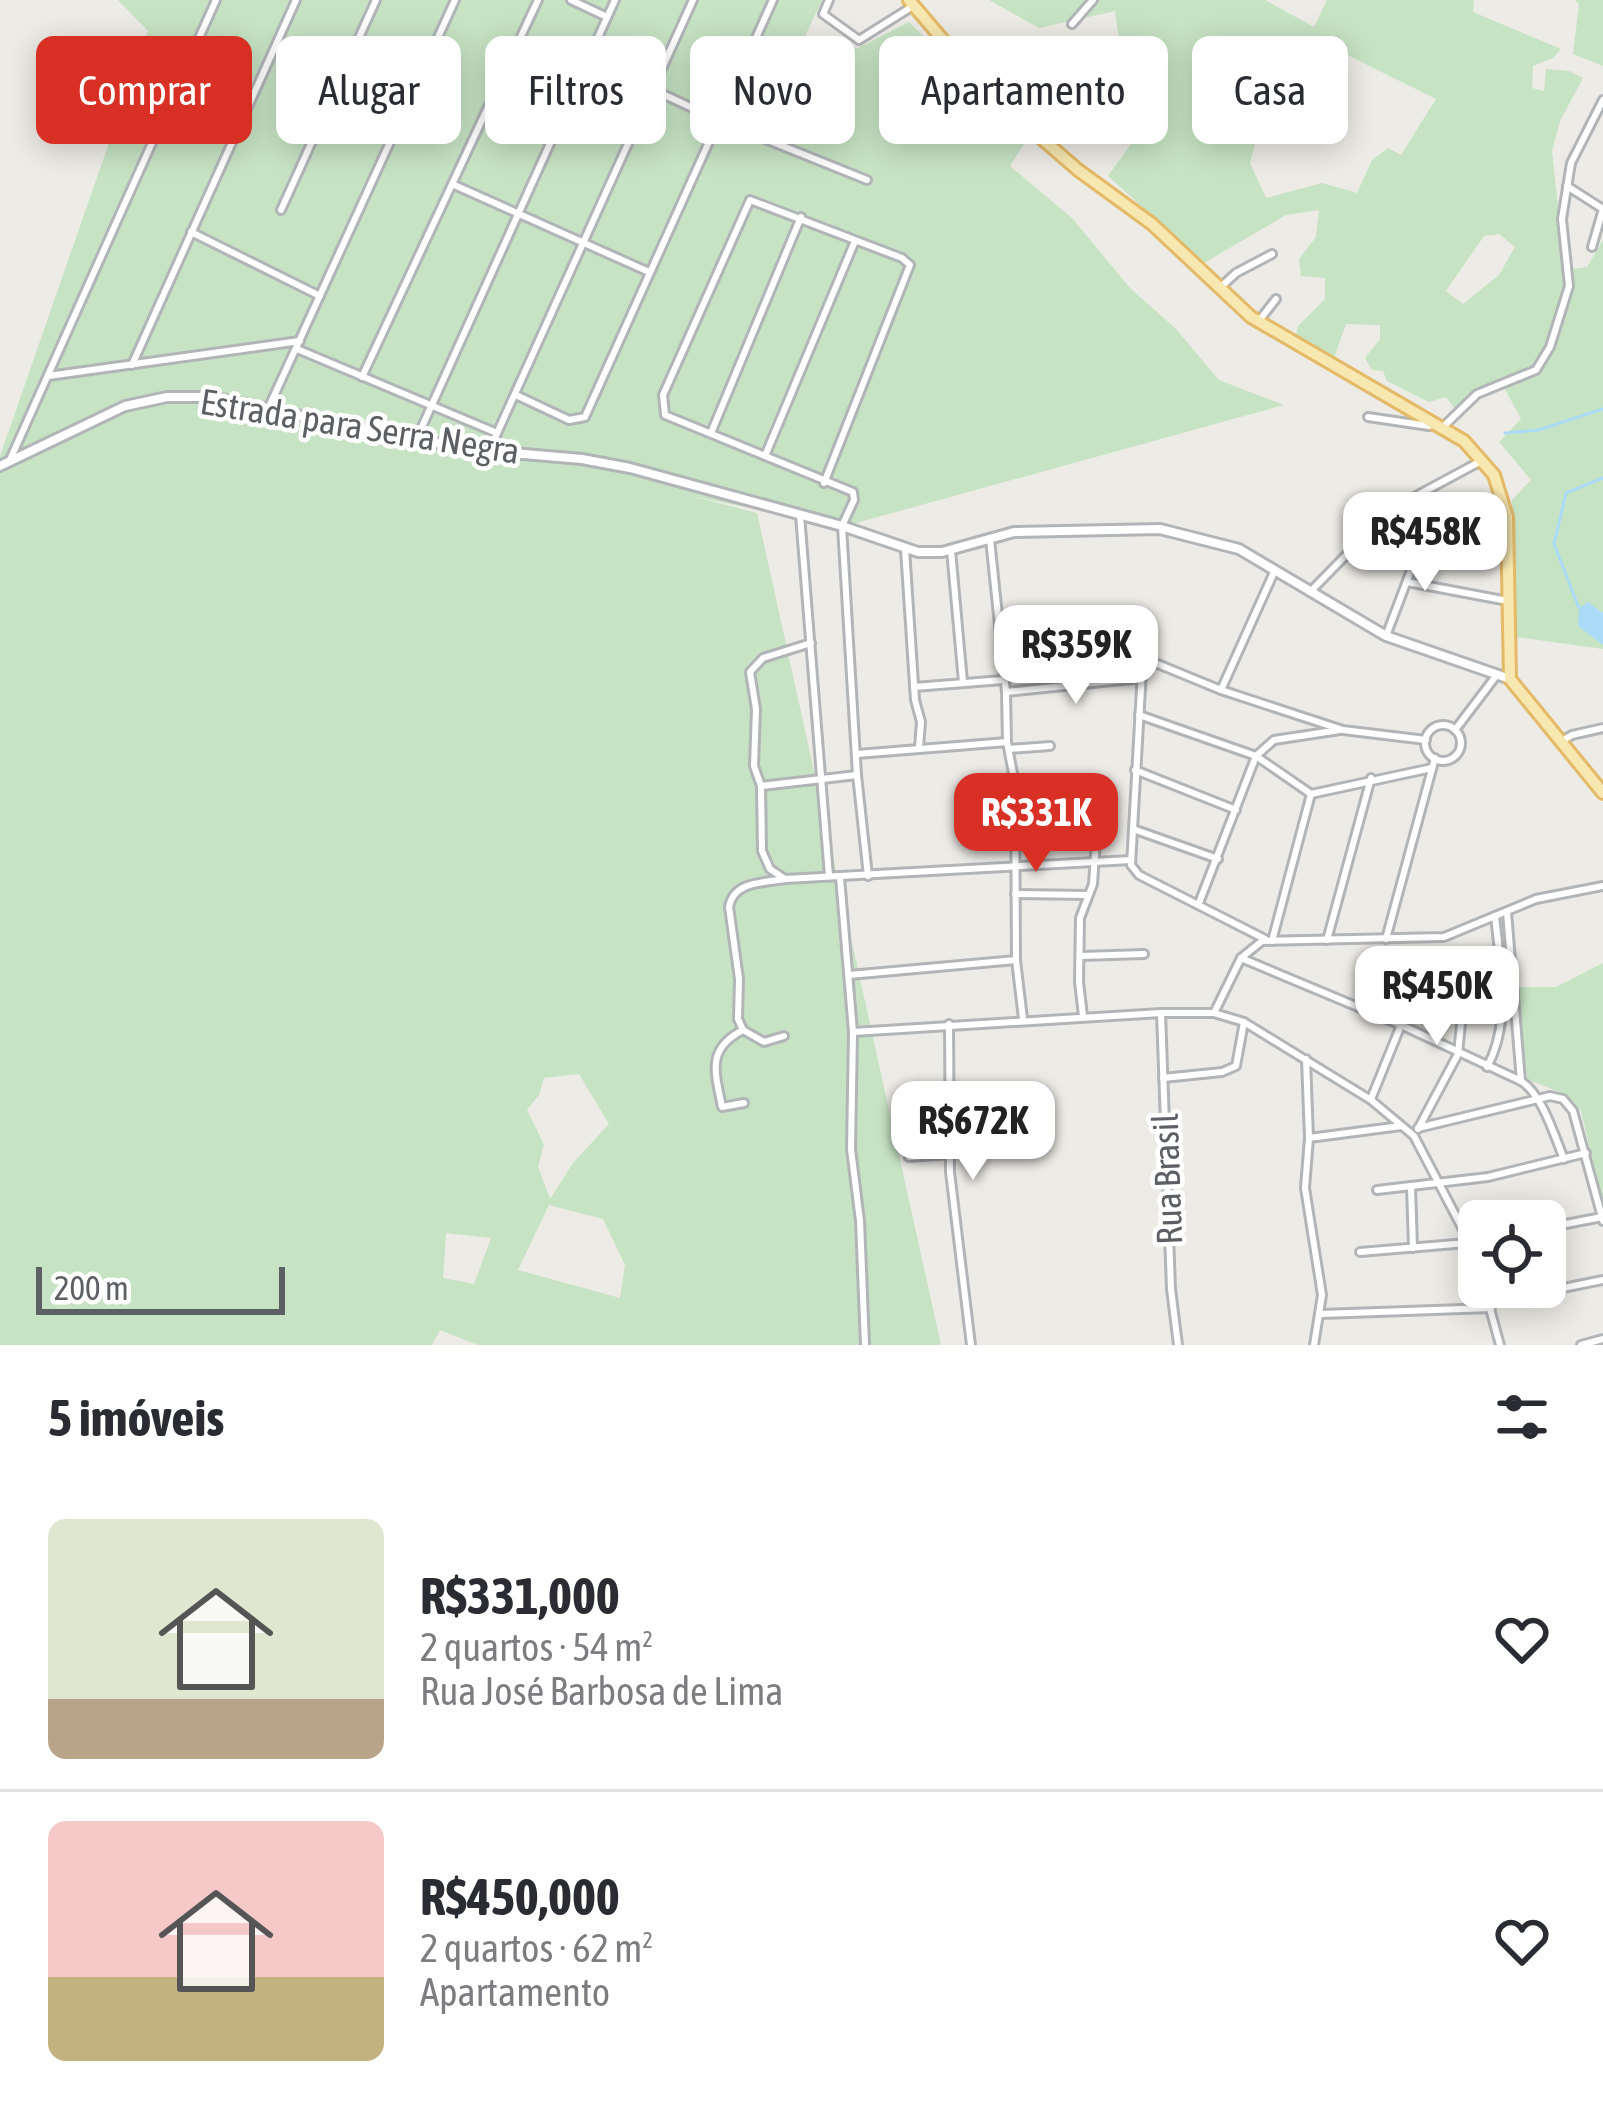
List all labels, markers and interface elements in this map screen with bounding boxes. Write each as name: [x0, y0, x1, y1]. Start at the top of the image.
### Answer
chip: Comprar: [36, 36, 252, 144]
chip: Alugar: [276, 36, 461, 144]
chip: Filtros: [485, 36, 666, 144]
chip: Novo: [690, 36, 855, 144]
chip: Apartamento: [879, 36, 1168, 144]
chip: Casa: [1192, 36, 1348, 144]
street label: Estrada para Serra Negra: [197, 380, 523, 472]
pin: R$458K: [1327, 492, 1523, 594]
text: R$458K: [1370, 509, 1480, 553]
pin: R$359K: [978, 605, 1174, 707]
text: R$359K: [1021, 622, 1131, 666]
pin: R$331K: [938, 773, 1134, 875]
text: R$331K: [981, 790, 1091, 834]
pin: R$450K: [1339, 946, 1535, 1048]
text: R$450K: [1382, 963, 1492, 1007]
pin: R$672K: [875, 1081, 1071, 1183]
text: R$672K: [918, 1098, 1028, 1142]
street label: Rua Brasil: [1144, 1112, 1190, 1245]
map controls: [1458, 1200, 1566, 1308]
button: locate: [1458, 1200, 1566, 1308]
scale bar: [36, 1261, 285, 1314]
text: 200 m: [54, 1269, 129, 1307]
icon: filters: [1489, 1384, 1555, 1450]
text: 5 imóveis: [48, 1388, 224, 1447]
text: R$331,000: [420, 1566, 620, 1625]
icon: home: [144, 1567, 288, 1711]
icon: heart: [1489, 1606, 1555, 1672]
text: 2 quartos · 54 m²: [420, 1625, 653, 1669]
text: Rua José Barbosa de Lima: [420, 1669, 783, 1713]
text: R$450,000: [420, 1867, 620, 1926]
icon: home: [144, 1869, 288, 2013]
icon: heart: [1489, 1908, 1555, 1974]
text: 2 quartos · 62 m²: [420, 1926, 653, 1970]
text: Apartamento: [420, 1970, 610, 2014]

